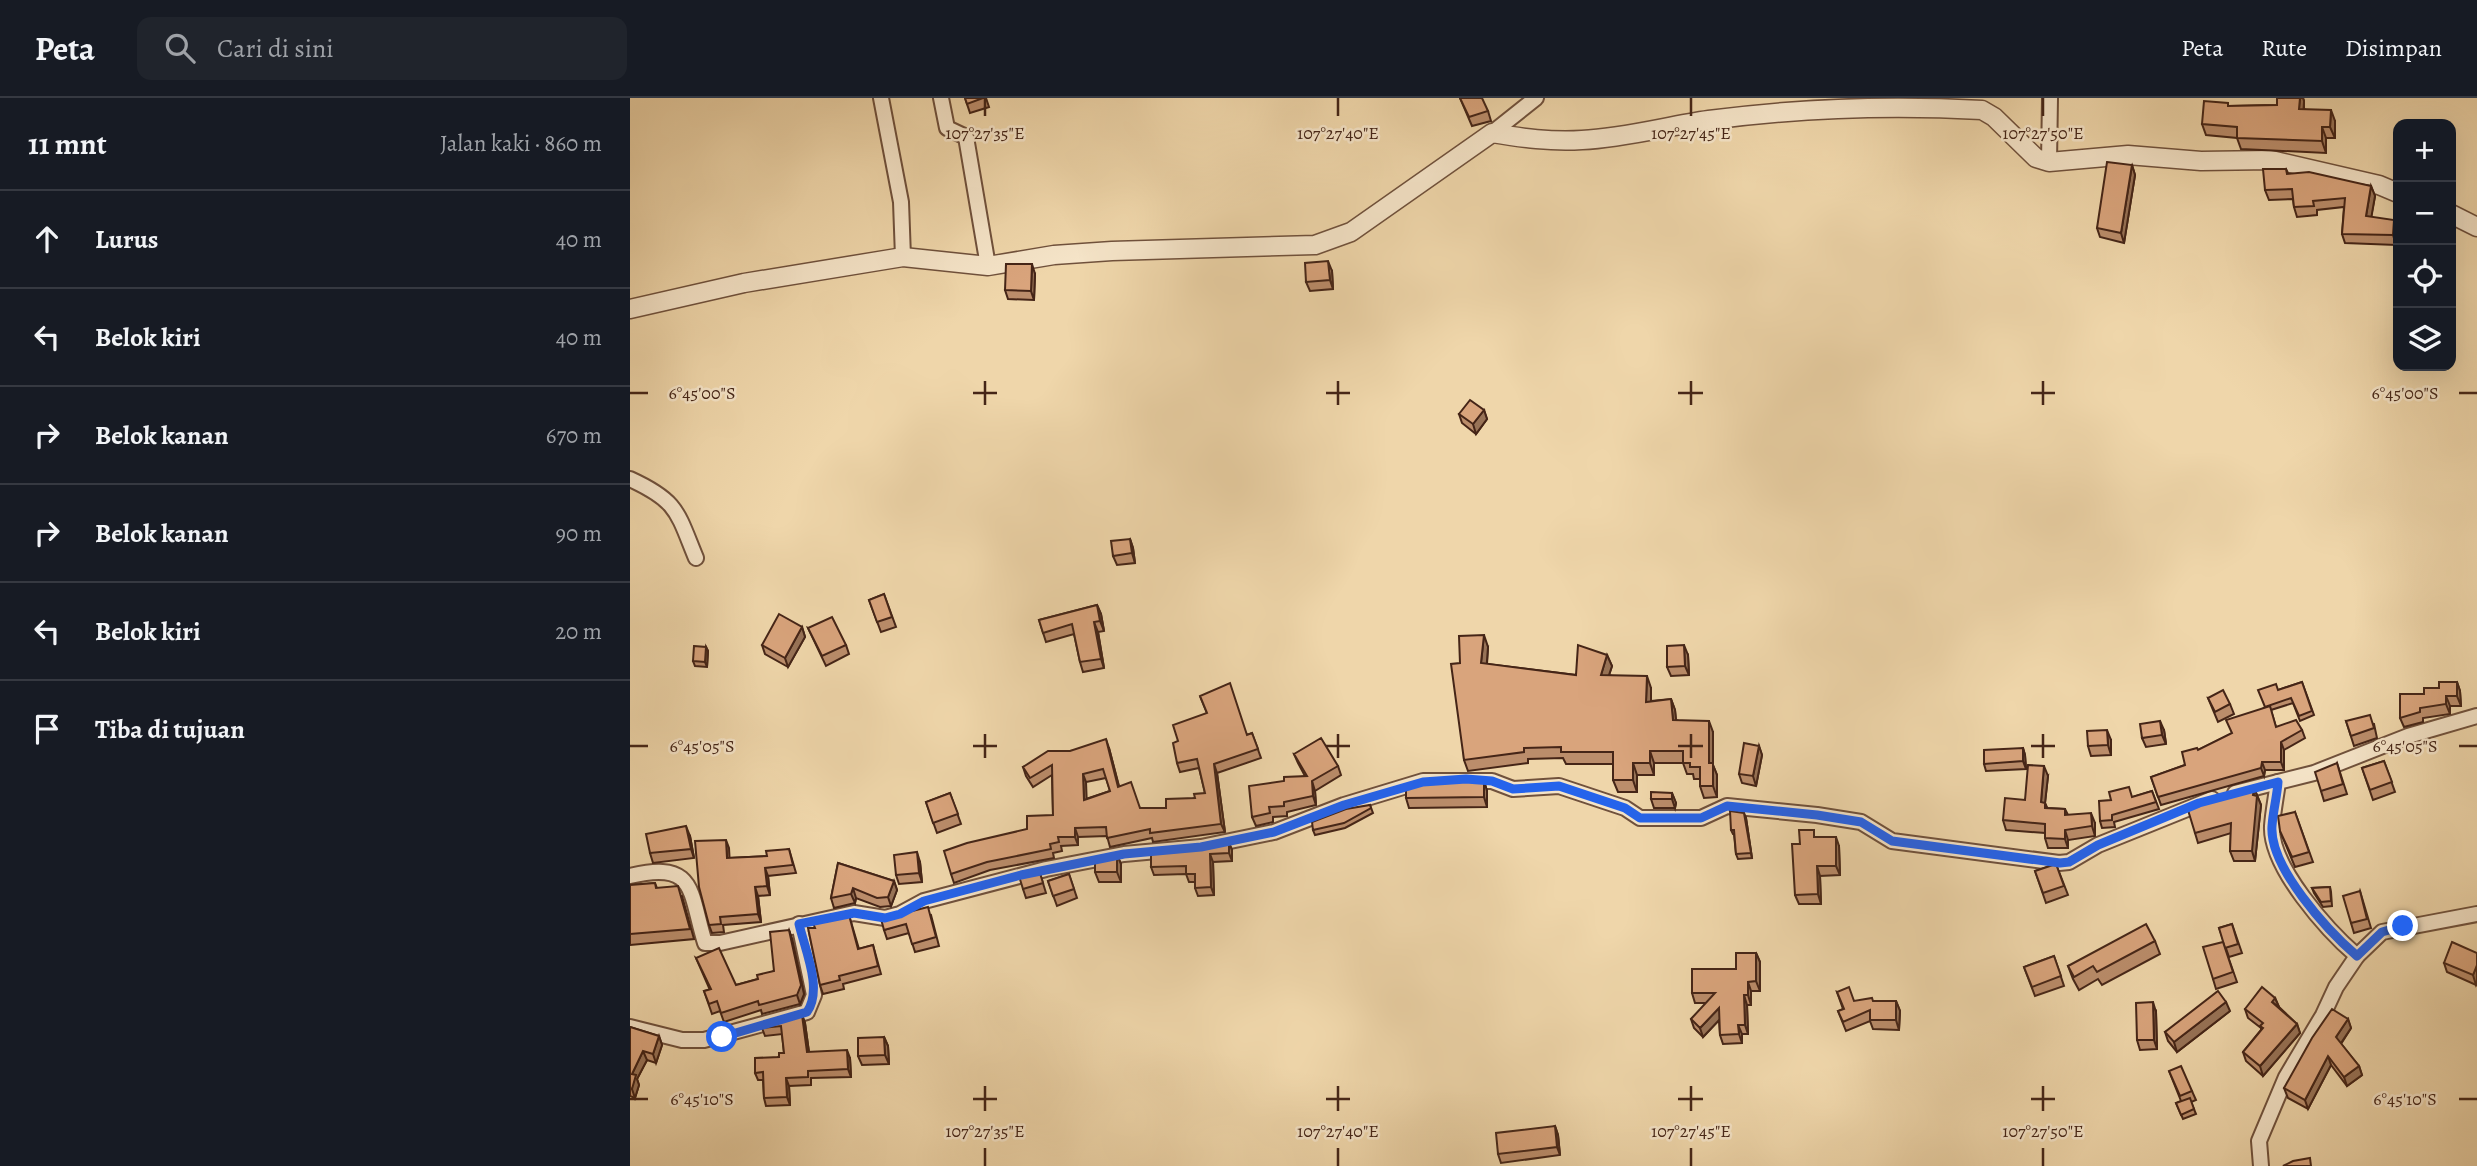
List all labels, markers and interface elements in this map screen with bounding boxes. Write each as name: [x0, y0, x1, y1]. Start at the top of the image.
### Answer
search box: [137, 17, 627, 80]
text: Peta: [35, 26, 95, 71]
icon: search: [161, 29, 199, 67]
text: Cari di sini: [217, 31, 334, 66]
text: Peta: [2181, 32, 2223, 64]
text: Rute: [2261, 32, 2307, 64]
text: Disimpan: [2345, 32, 2442, 64]
map controls: [2393, 119, 2456, 371]
button: +: [2393, 119, 2456, 182]
text: 107°27'35"E: [945, 121, 1025, 145]
text: 107°27'40"E: [1297, 121, 1379, 145]
text: 107°27'45"E: [1651, 121, 1731, 145]
text: 107°27'50"E: [2002, 121, 2084, 145]
text: 11 mnt: [28, 124, 107, 164]
text: Jalan kaki · 860 m: [440, 128, 602, 159]
button: −: [2393, 182, 2456, 245]
icon: ahead: [28, 220, 66, 258]
text: Lurus: [95, 222, 158, 257]
text: 40 m: [556, 224, 602, 255]
button: locate: [2393, 245, 2456, 308]
button: layers: [2393, 308, 2456, 371]
icon: left: [28, 318, 66, 356]
text: Belok kiri: [95, 320, 201, 355]
text: 40 m: [556, 322, 602, 353]
text: 6°45'00"S: [669, 381, 735, 405]
text: 6°45'00"S: [2372, 381, 2438, 405]
icon: right: [28, 416, 66, 454]
text: Belok kanan: [95, 418, 229, 453]
text: 670 m: [546, 420, 602, 451]
icon: right: [28, 514, 66, 552]
text: Belok kanan: [95, 516, 229, 551]
text: 90 m: [556, 518, 602, 549]
icon: left: [28, 612, 66, 650]
text: Belok kiri: [95, 614, 201, 649]
text: 20 m: [555, 616, 602, 647]
icon: arrive: [28, 710, 66, 748]
text: Tiba di tujuan: [95, 712, 245, 747]
text: 6°45'05"S: [669, 734, 735, 758]
text: 6°45'05"S: [2372, 734, 2438, 758]
route end: [2387, 910, 2418, 941]
route start: [706, 1021, 737, 1052]
text: 6°45'10"S: [670, 1087, 734, 1111]
text: 6°45'10"S: [2373, 1087, 2437, 1111]
text: 107°27'35"E: [945, 1119, 1025, 1143]
text: 107°27'40"E: [1297, 1119, 1379, 1143]
text: 107°27'45"E: [1651, 1119, 1731, 1143]
text: 107°27'50"E: [2002, 1119, 2084, 1143]

